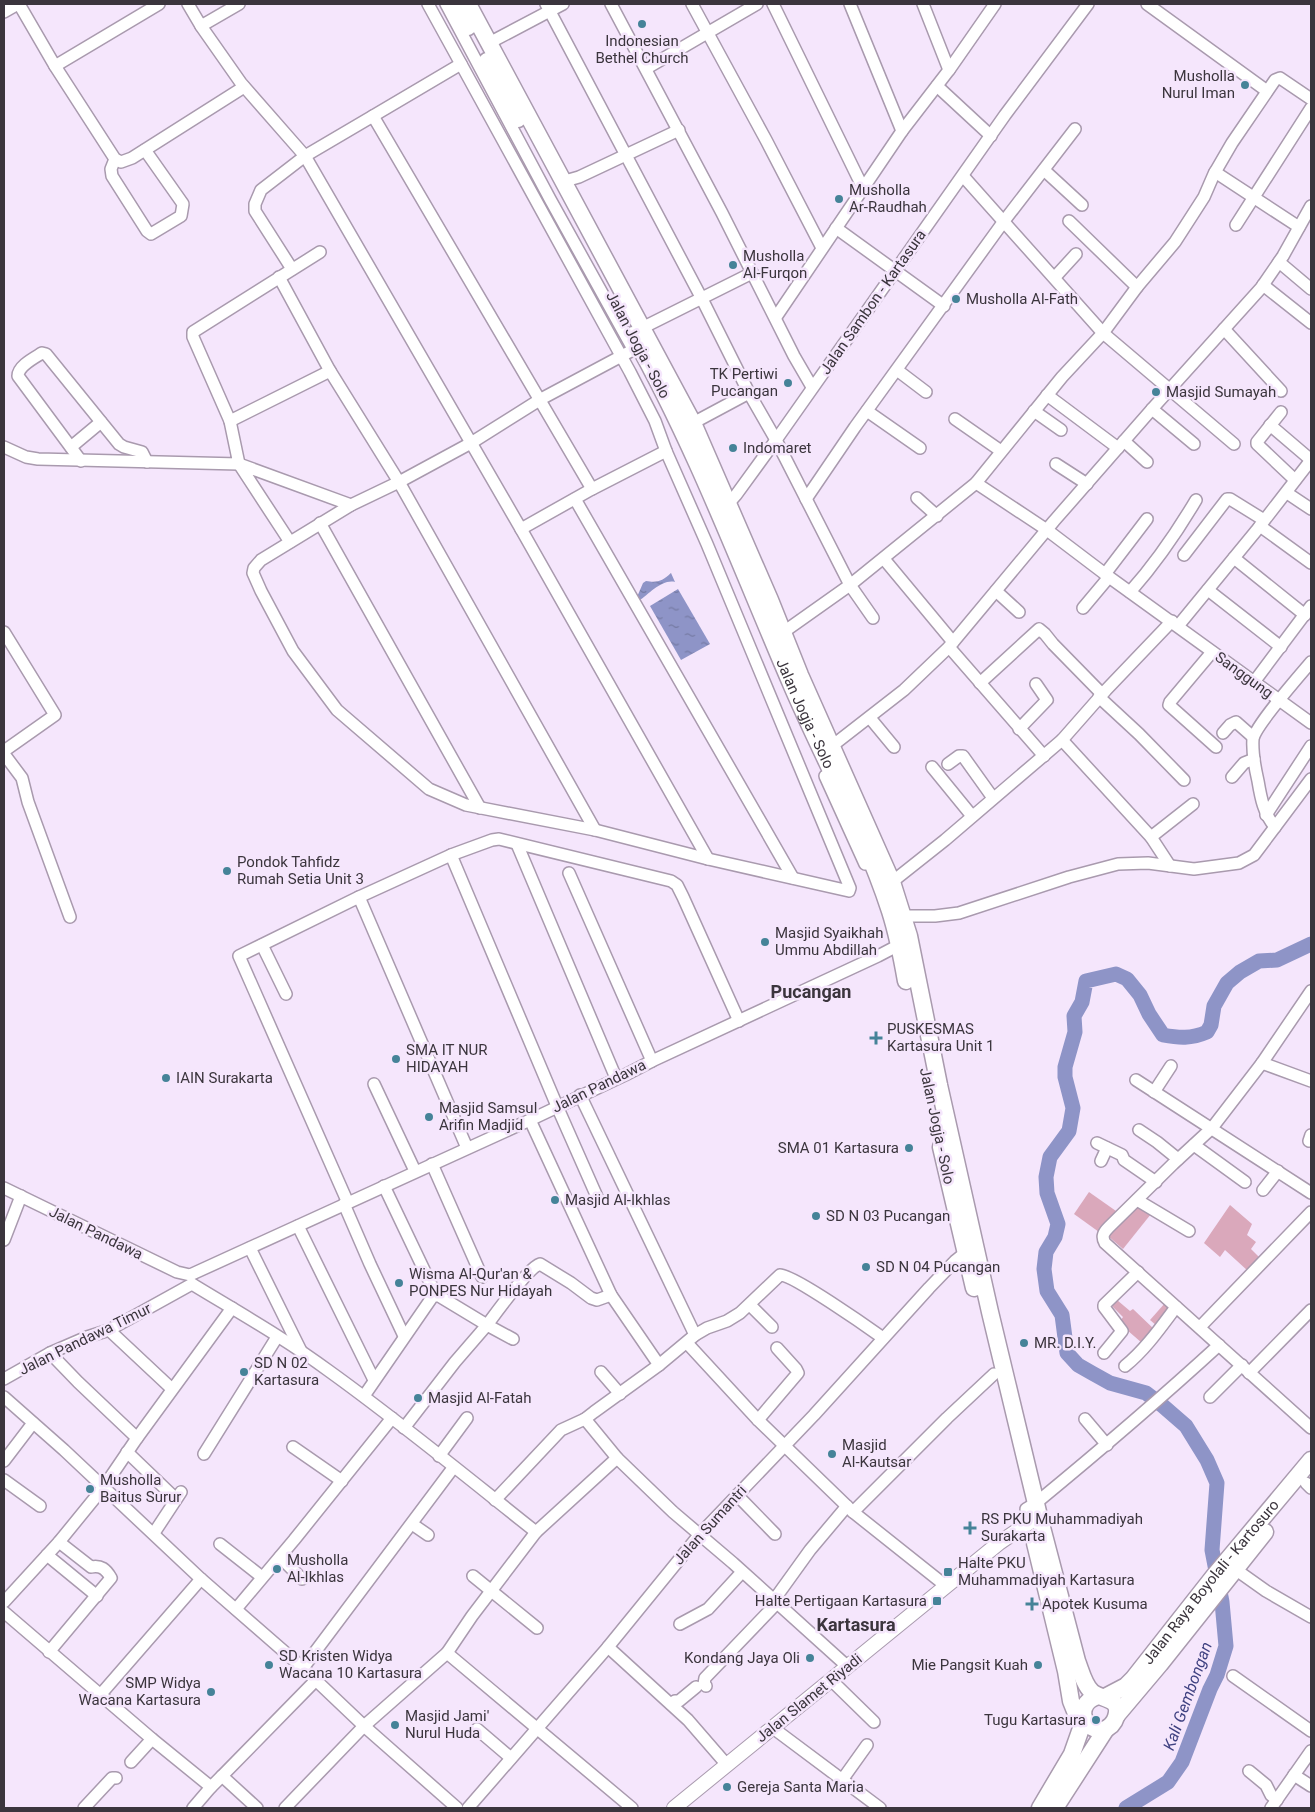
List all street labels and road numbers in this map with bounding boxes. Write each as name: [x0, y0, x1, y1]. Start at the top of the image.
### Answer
street label: Jalan Sambon - Kartasura: [816, 226, 930, 378]
street label: Jalan Jogja - Solo: [602, 288, 674, 402]
street label: Sanggung: [1212, 648, 1276, 702]
street label: Jalan Jogja - Solo: [772, 656, 838, 771]
street label: Jalan Pandawa: [549, 1056, 649, 1116]
street label: Jalan Jogja - Solo: [916, 1066, 958, 1186]
street label: Jalan Pandawa: [46, 1203, 146, 1263]
street label: Jalan Pandawa Timur: [16, 1299, 154, 1379]
street label: Jalan Sumantri: [670, 1482, 750, 1568]
street label: Jalan Raya Boyolali - Kartosuro: [1139, 1496, 1283, 1668]
street label: Jalan Slamet Riyadi: [752, 1650, 866, 1746]

